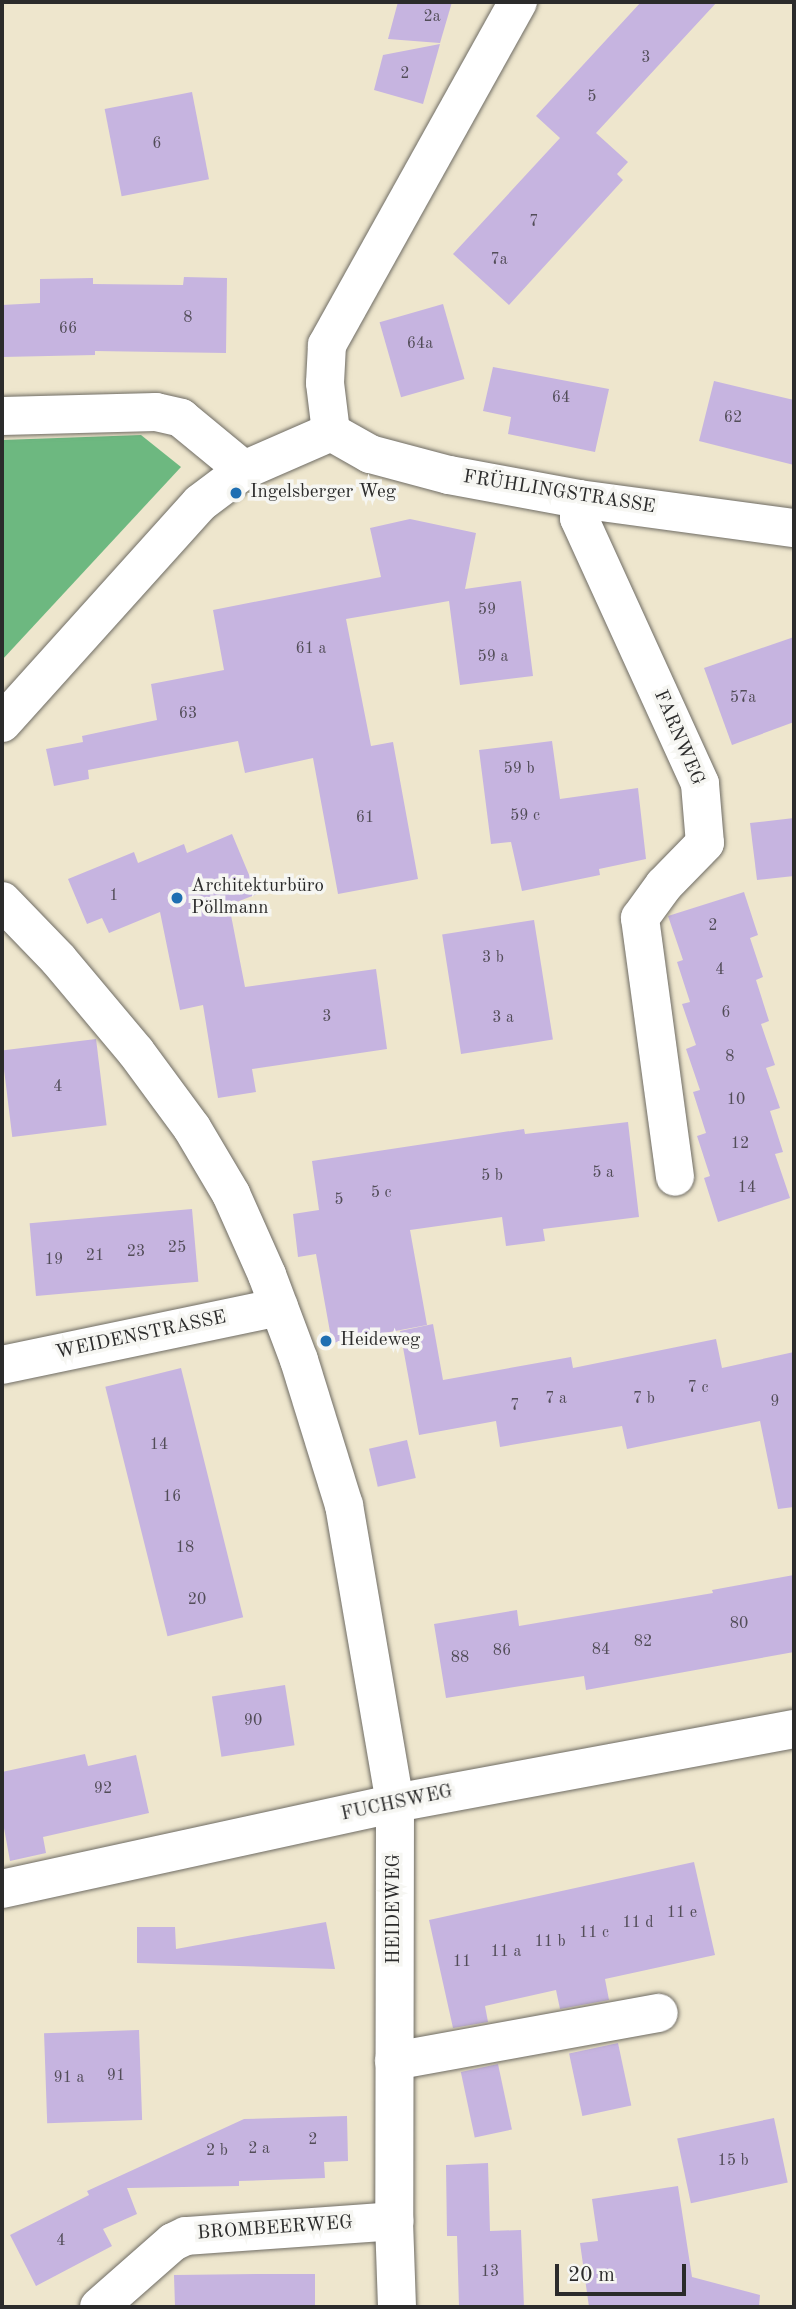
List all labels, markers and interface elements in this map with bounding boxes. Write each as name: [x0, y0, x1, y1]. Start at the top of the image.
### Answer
house number: 2a: [423, 7, 441, 27]
house number: 3: [641, 48, 651, 68]
house number: 2: [400, 64, 410, 84]
house number: 5: [587, 87, 597, 107]
house number: 6: [152, 134, 162, 154]
house number: 7: [529, 212, 539, 232]
house number: 7a: [490, 250, 508, 270]
house number: 8: [183, 308, 193, 328]
house number: 66: [59, 319, 77, 339]
house number: 64a: [407, 334, 433, 354]
house number: 64: [552, 388, 570, 408]
house number: 62: [724, 408, 742, 428]
street label: FRÜHLINGSTRASSE: [461, 467, 657, 519]
place label: Ingelsberger Weg: [250, 482, 396, 504]
marker: Ingelsberger Weg: [228, 485, 244, 501]
house number: 59: [478, 600, 496, 620]
house number: 61 a: [296, 639, 326, 659]
house number: 59 a: [478, 647, 508, 667]
street label: FARNWEG: [648, 687, 708, 789]
house number: 57a: [730, 688, 756, 708]
house number: 63: [179, 704, 197, 724]
house number: 59 b: [503, 759, 535, 779]
house number: 59 c: [510, 806, 540, 826]
house number: 61: [356, 808, 374, 828]
place label: Architekturbüro Pöllmann: [191, 876, 324, 920]
house number: 1: [109, 886, 119, 906]
marker: Architekturbüro Pöllmann: [169, 890, 185, 906]
house number: 2: [708, 916, 718, 936]
house number: 3 b: [482, 948, 504, 968]
house number: 4: [715, 960, 725, 980]
house number: 6: [721, 1003, 731, 1023]
house number: 3: [322, 1007, 332, 1027]
house number: 3 a: [492, 1008, 514, 1028]
house number: 8: [725, 1047, 735, 1067]
house number: 4: [53, 1077, 63, 1097]
house number: 10: [727, 1090, 745, 1110]
house number: 12: [731, 1134, 749, 1154]
house number: 5 a: [592, 1163, 614, 1183]
house number: 5 b: [481, 1166, 503, 1186]
house number: 14: [738, 1178, 756, 1198]
house number: 5 c: [371, 1183, 391, 1203]
house number: 5: [334, 1190, 344, 1210]
house number: 25: [168, 1238, 186, 1258]
house number: 23: [127, 1242, 145, 1262]
house number: 21: [86, 1246, 104, 1266]
house number: 19: [45, 1250, 63, 1270]
street label: WEIDENSTRASSE: [54, 1307, 228, 1365]
place label: Heideweg: [340, 1330, 420, 1352]
marker: Heideweg: [318, 1333, 334, 1349]
house number: 7 c: [688, 1378, 708, 1398]
house number: 7 a: [545, 1389, 567, 1409]
house number: 7 b: [633, 1389, 655, 1409]
house number: 9: [770, 1392, 780, 1412]
house number: 7: [510, 1396, 520, 1416]
house number: 14: [150, 1435, 168, 1455]
house number: 16: [163, 1487, 181, 1507]
house number: 18: [176, 1538, 194, 1558]
house number: 20: [188, 1590, 206, 1610]
house number: 80: [730, 1614, 748, 1634]
house number: 82: [634, 1632, 652, 1652]
house number: 84: [592, 1640, 610, 1660]
house number: 86: [493, 1641, 511, 1661]
house number: 88: [451, 1648, 469, 1668]
house number: 90: [244, 1711, 262, 1731]
house number: 92: [94, 1779, 112, 1799]
street label: FUCHSWEG: [339, 1781, 455, 1827]
street label: HEIDEWEG: [384, 1854, 406, 1964]
house number: 11 e: [667, 1903, 697, 1923]
house number: 11 d: [622, 1913, 654, 1933]
house number: 11 c: [579, 1923, 609, 1943]
house number: 11 b: [534, 1932, 566, 1952]
house number: 11 a: [491, 1942, 521, 1962]
house number: 11: [453, 1952, 471, 1972]
house number: 91: [107, 2066, 125, 2086]
house number: 91 a: [54, 2068, 84, 2088]
house number: 2: [308, 2130, 318, 2150]
house number: 2 a: [248, 2139, 270, 2159]
house number: 2 b: [206, 2141, 228, 2161]
house number: 15 b: [717, 2151, 749, 2171]
street label: BROMBEERWEG: [196, 2212, 354, 2246]
house number: 4: [56, 2231, 66, 2251]
scale bar: [558, 2250, 689, 2294]
house number: 13: [481, 2262, 499, 2282]
text: 20 m: [568, 2265, 615, 2286]

